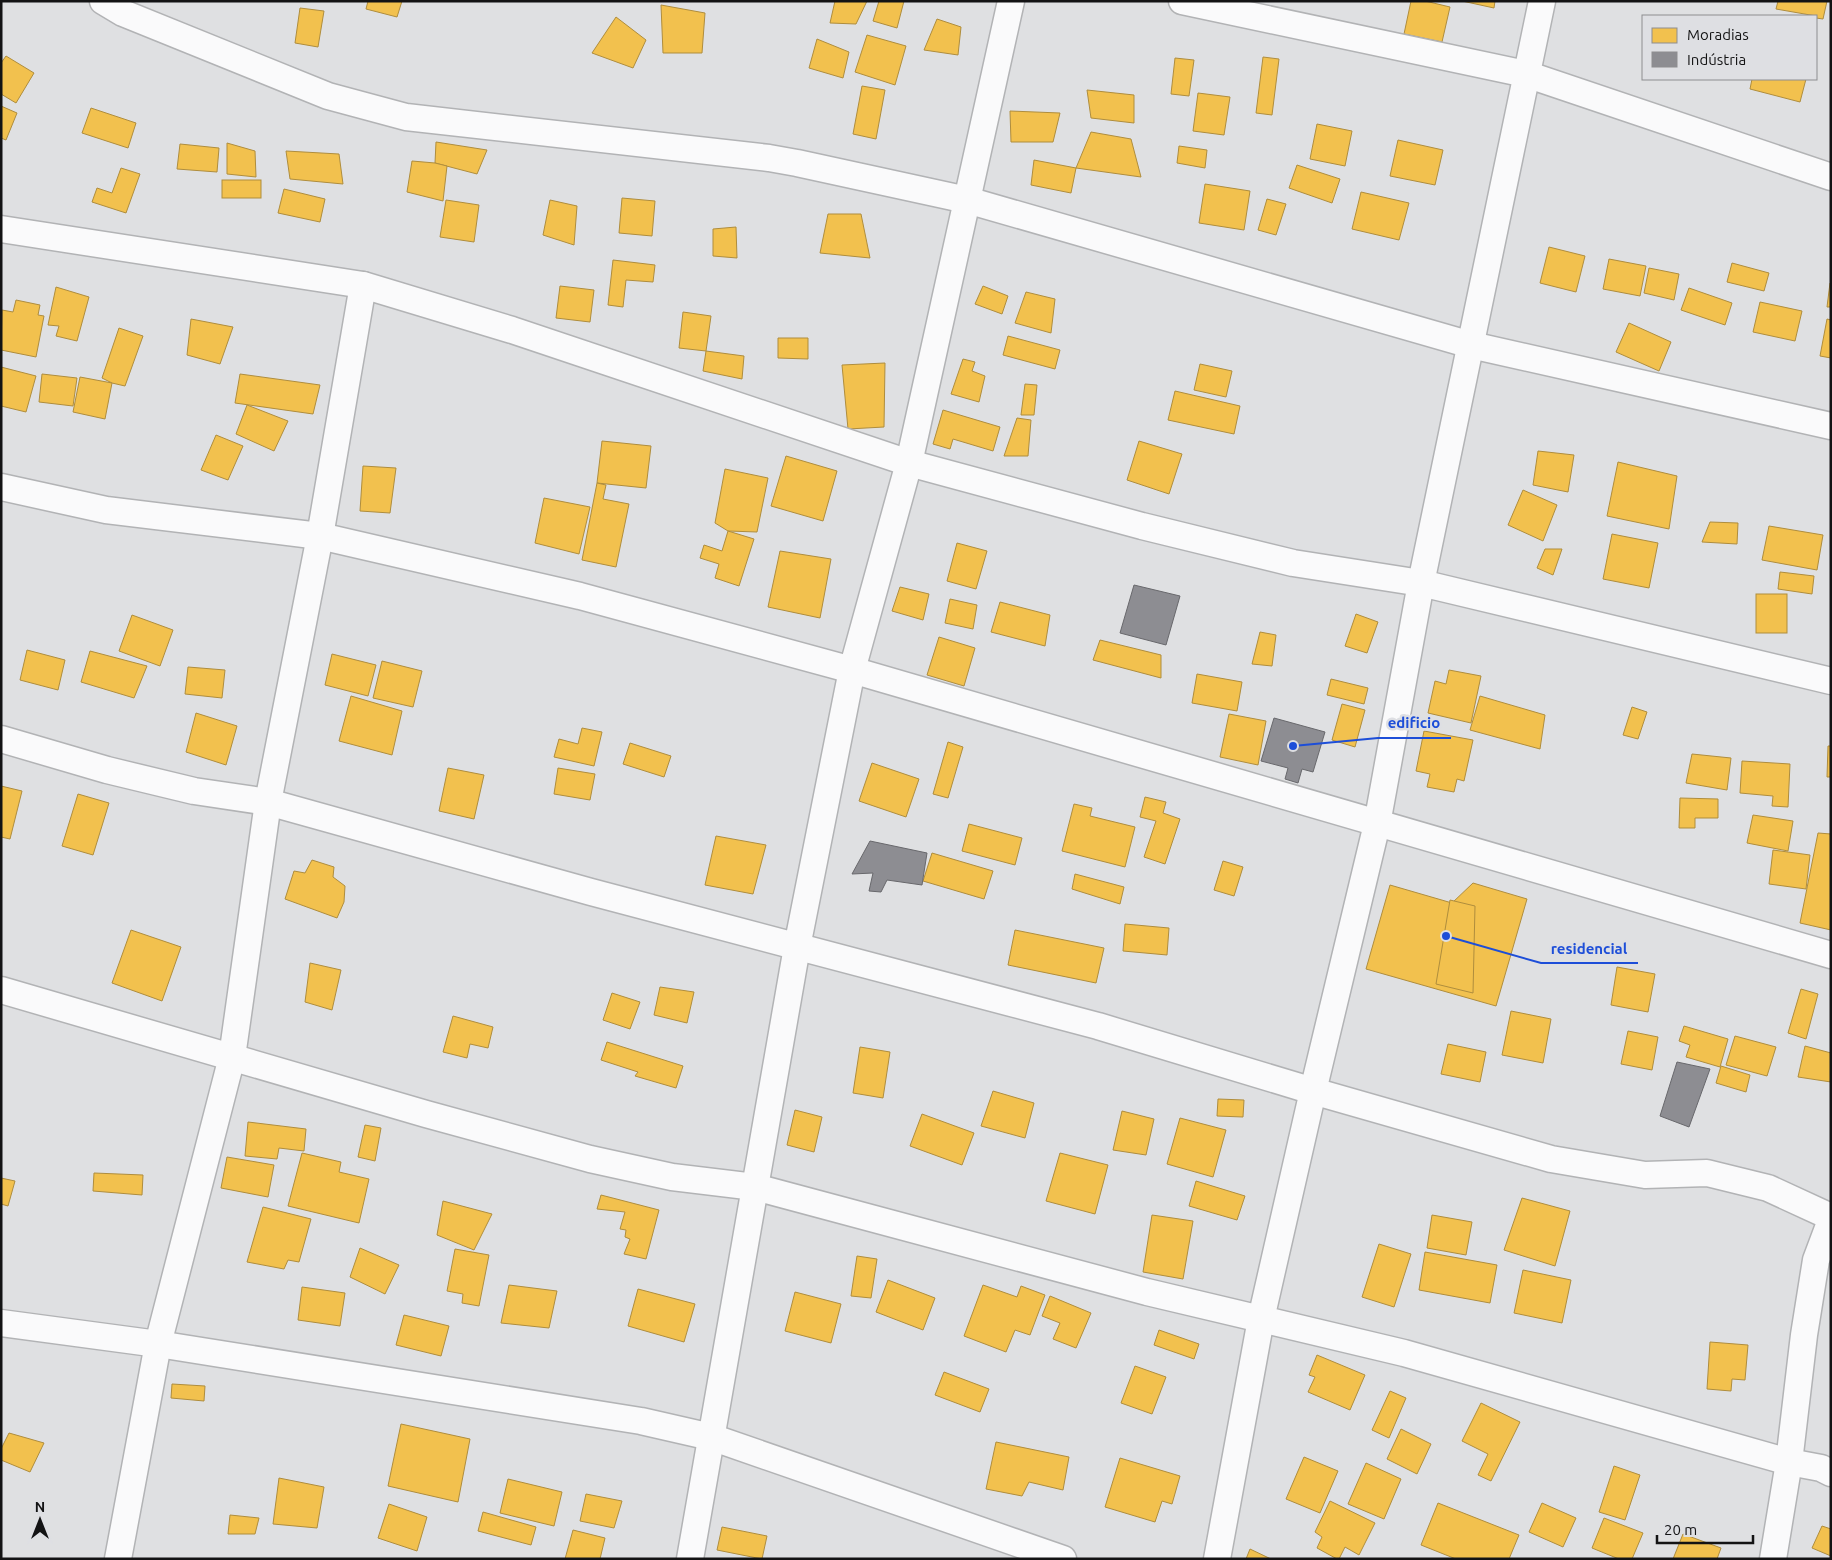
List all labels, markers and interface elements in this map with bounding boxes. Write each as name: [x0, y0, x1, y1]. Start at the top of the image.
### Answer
legend: [1642, 15, 1817, 80]
text: Moradias: [1687, 26, 1749, 43]
text: Indústria: [1687, 51, 1746, 68]
callout: edificio: [1378, 708, 1451, 738]
text: edificio: [1388, 714, 1440, 731]
callout: residencial: [1541, 933, 1638, 963]
text: residencial: [1551, 940, 1628, 957]
north arrow: [15, 1495, 65, 1545]
text: N: [35, 1499, 45, 1515]
scale bar: [1657, 1512, 1753, 1544]
text: 20 m: [1664, 1521, 1697, 1538]

